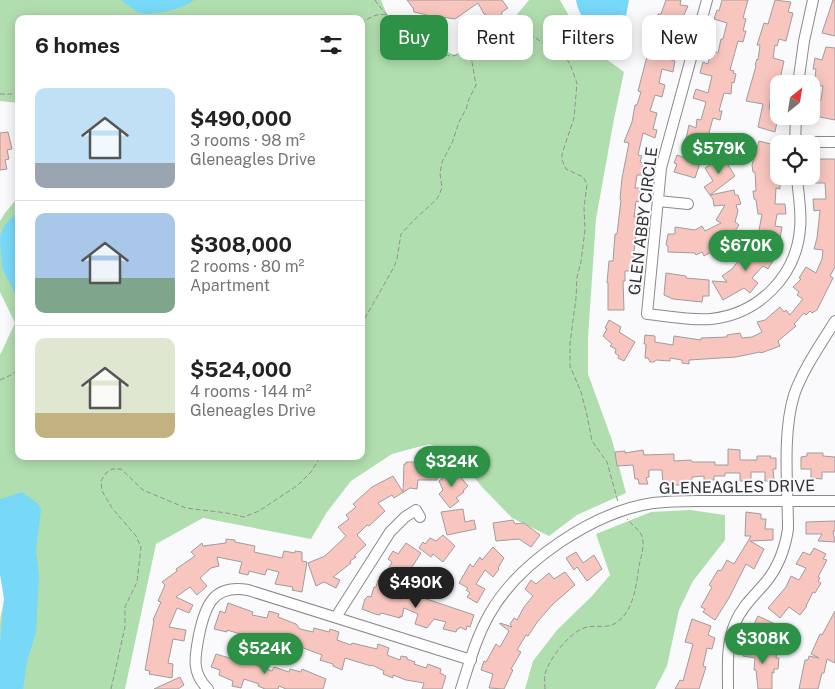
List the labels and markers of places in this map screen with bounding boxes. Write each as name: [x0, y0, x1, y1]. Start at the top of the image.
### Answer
pin: $579K: [684, 132, 754, 175]
pin: $670K: [711, 230, 781, 272]
pin: $324K: [417, 446, 487, 488]
pin: $490K: [381, 566, 451, 609]
pin: $308K: [728, 622, 798, 665]
pin: $524K: [230, 632, 300, 675]

